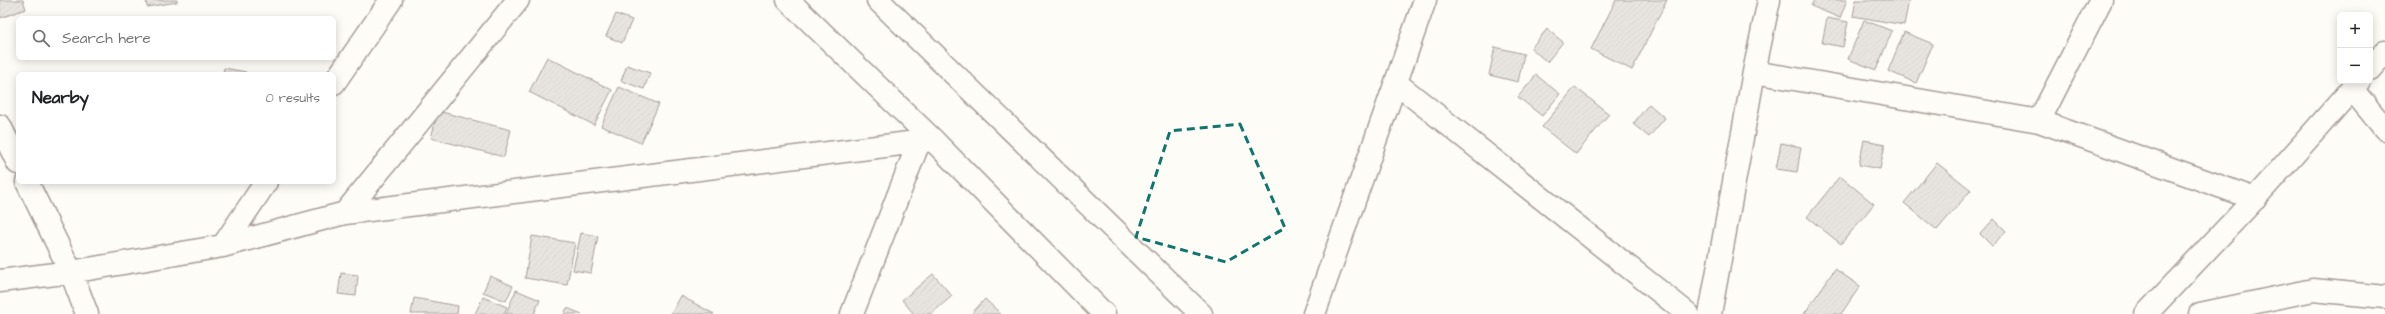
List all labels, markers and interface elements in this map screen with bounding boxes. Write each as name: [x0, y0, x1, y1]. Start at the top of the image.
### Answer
map controls: [2337, 12, 2373, 84]
button: +: [2337, 12, 2373, 48]
search box: [16, 16, 336, 60]
icon: search: [30, 27, 52, 49]
text: Search here: [62, 28, 151, 49]
button: −: [2337, 48, 2373, 84]
text: Nearby: [32, 86, 89, 110]
text: 0 results: [265, 89, 320, 107]

